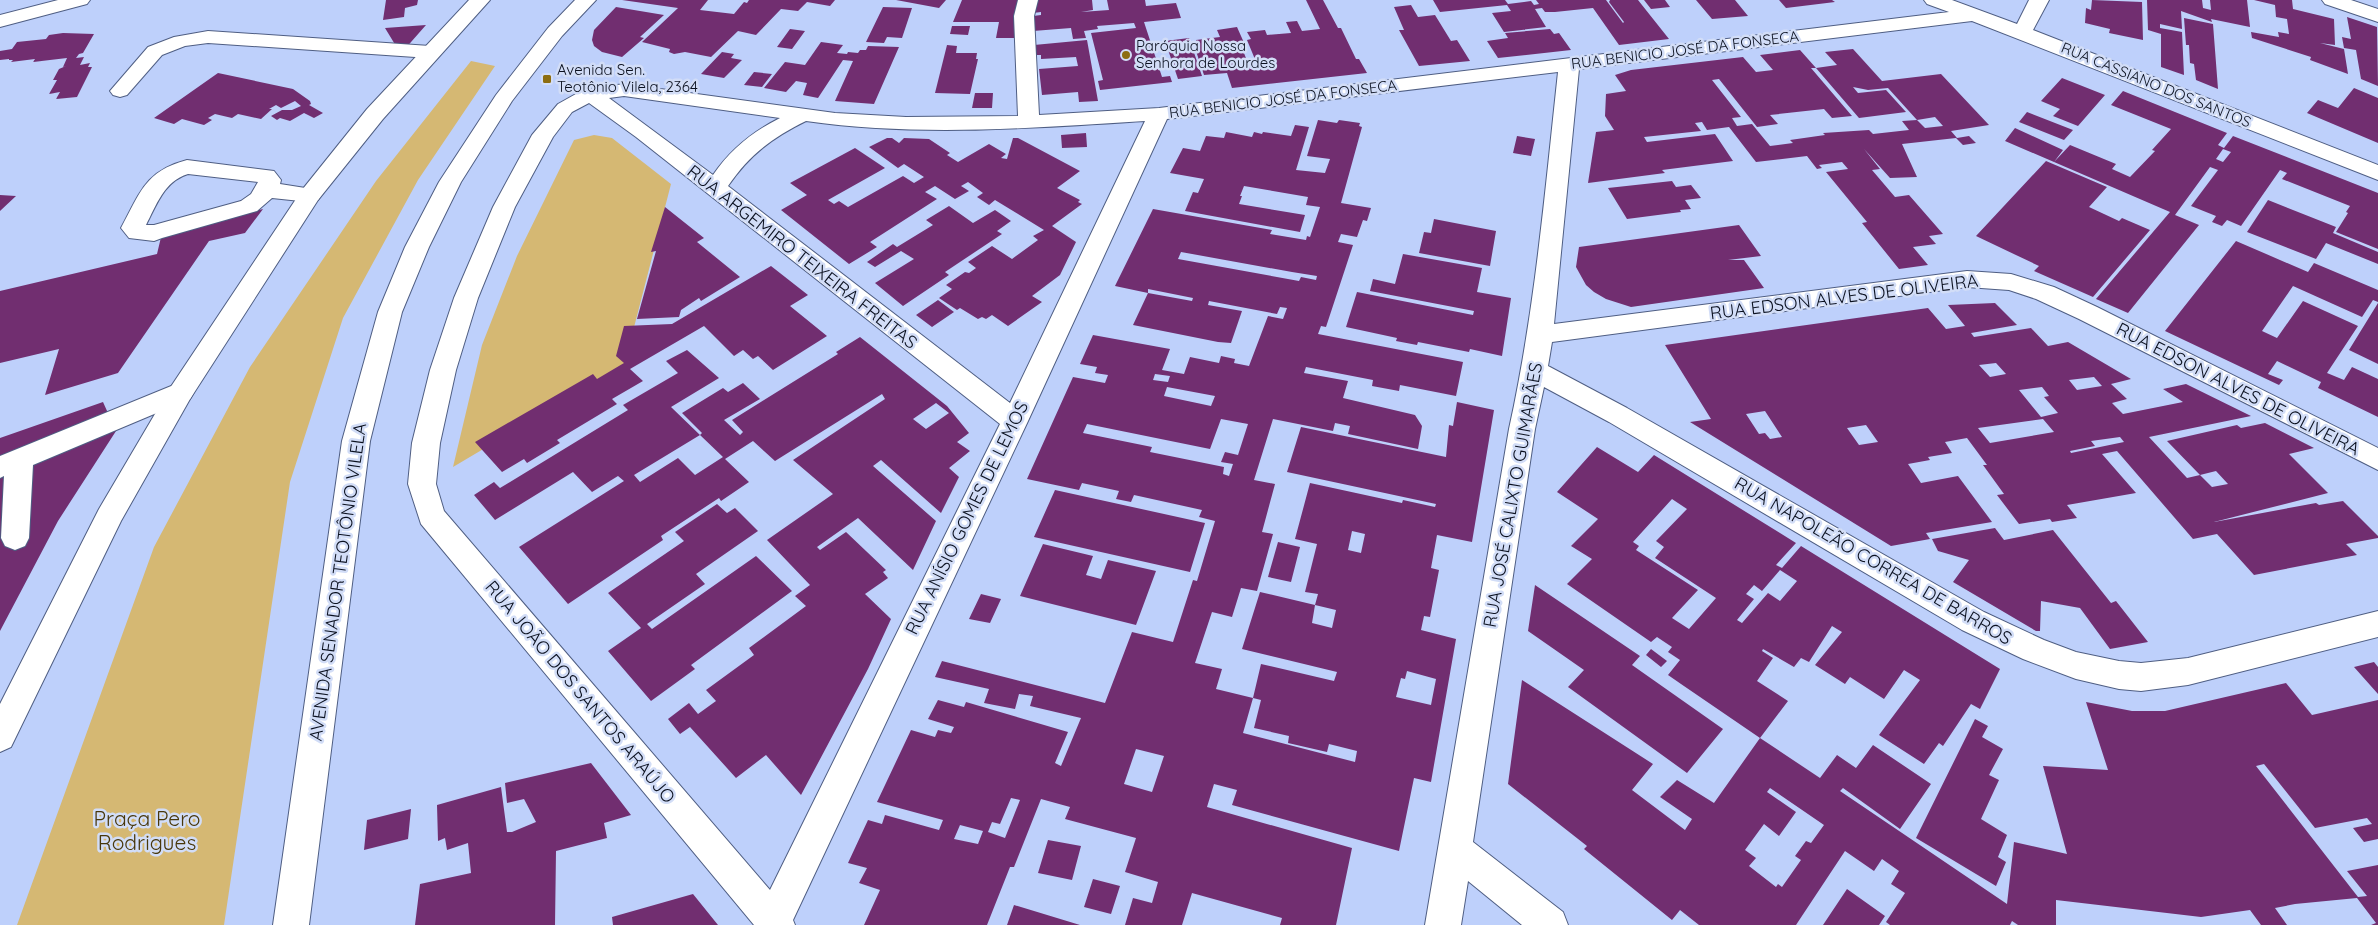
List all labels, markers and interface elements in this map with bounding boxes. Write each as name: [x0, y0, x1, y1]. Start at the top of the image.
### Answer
street label: RUA BENICIO JOSÉ DA FONSECA: [1570, 26, 1800, 73]
place label: Paróquia Nossa Senhora de Lourdes: [1136, 36, 1275, 72]
street label: RUA CASSIANO DOS SANTOS: [2058, 38, 2254, 131]
marker: Paróquia Nossa Senhora de Lourdes: [1120, 49, 1132, 61]
place label: Avenida Sen. Teotônio Vilela, 2364: [557, 60, 698, 96]
marker: Avenida Sen. Teotônio Vilela, 2364: [541, 73, 553, 85]
street label: RUA BENICIO JOSÉ DA FONSECA: [1168, 75, 1398, 122]
street label: RUA ARGEMIRO TEIXEIRA FREITAS: [683, 160, 922, 354]
street label: RUA EDSON ALVES DE OLIVEIRA: [1708, 269, 1980, 324]
street label: RUA EDSON ALVES DE OLIVEIRA: [2113, 317, 2364, 460]
street label: RUA JOSÉ CALIXTO GUIMARÃES: [1478, 361, 1547, 629]
street label: RUA ANÍSIO GOMES DE LEMOS: [900, 397, 1033, 638]
street label: AVENIDA SENADOR TEOTÔNIO VILELA: [304, 421, 371, 742]
street label: RUA NAPOLEÃO CORREA DE BARROS: [1731, 472, 2016, 650]
street label: RUA JOÃO DOS SANTOS ARAÚJO: [480, 576, 680, 808]
park label: Praça Pero Rodrigues: [94, 805, 200, 855]

